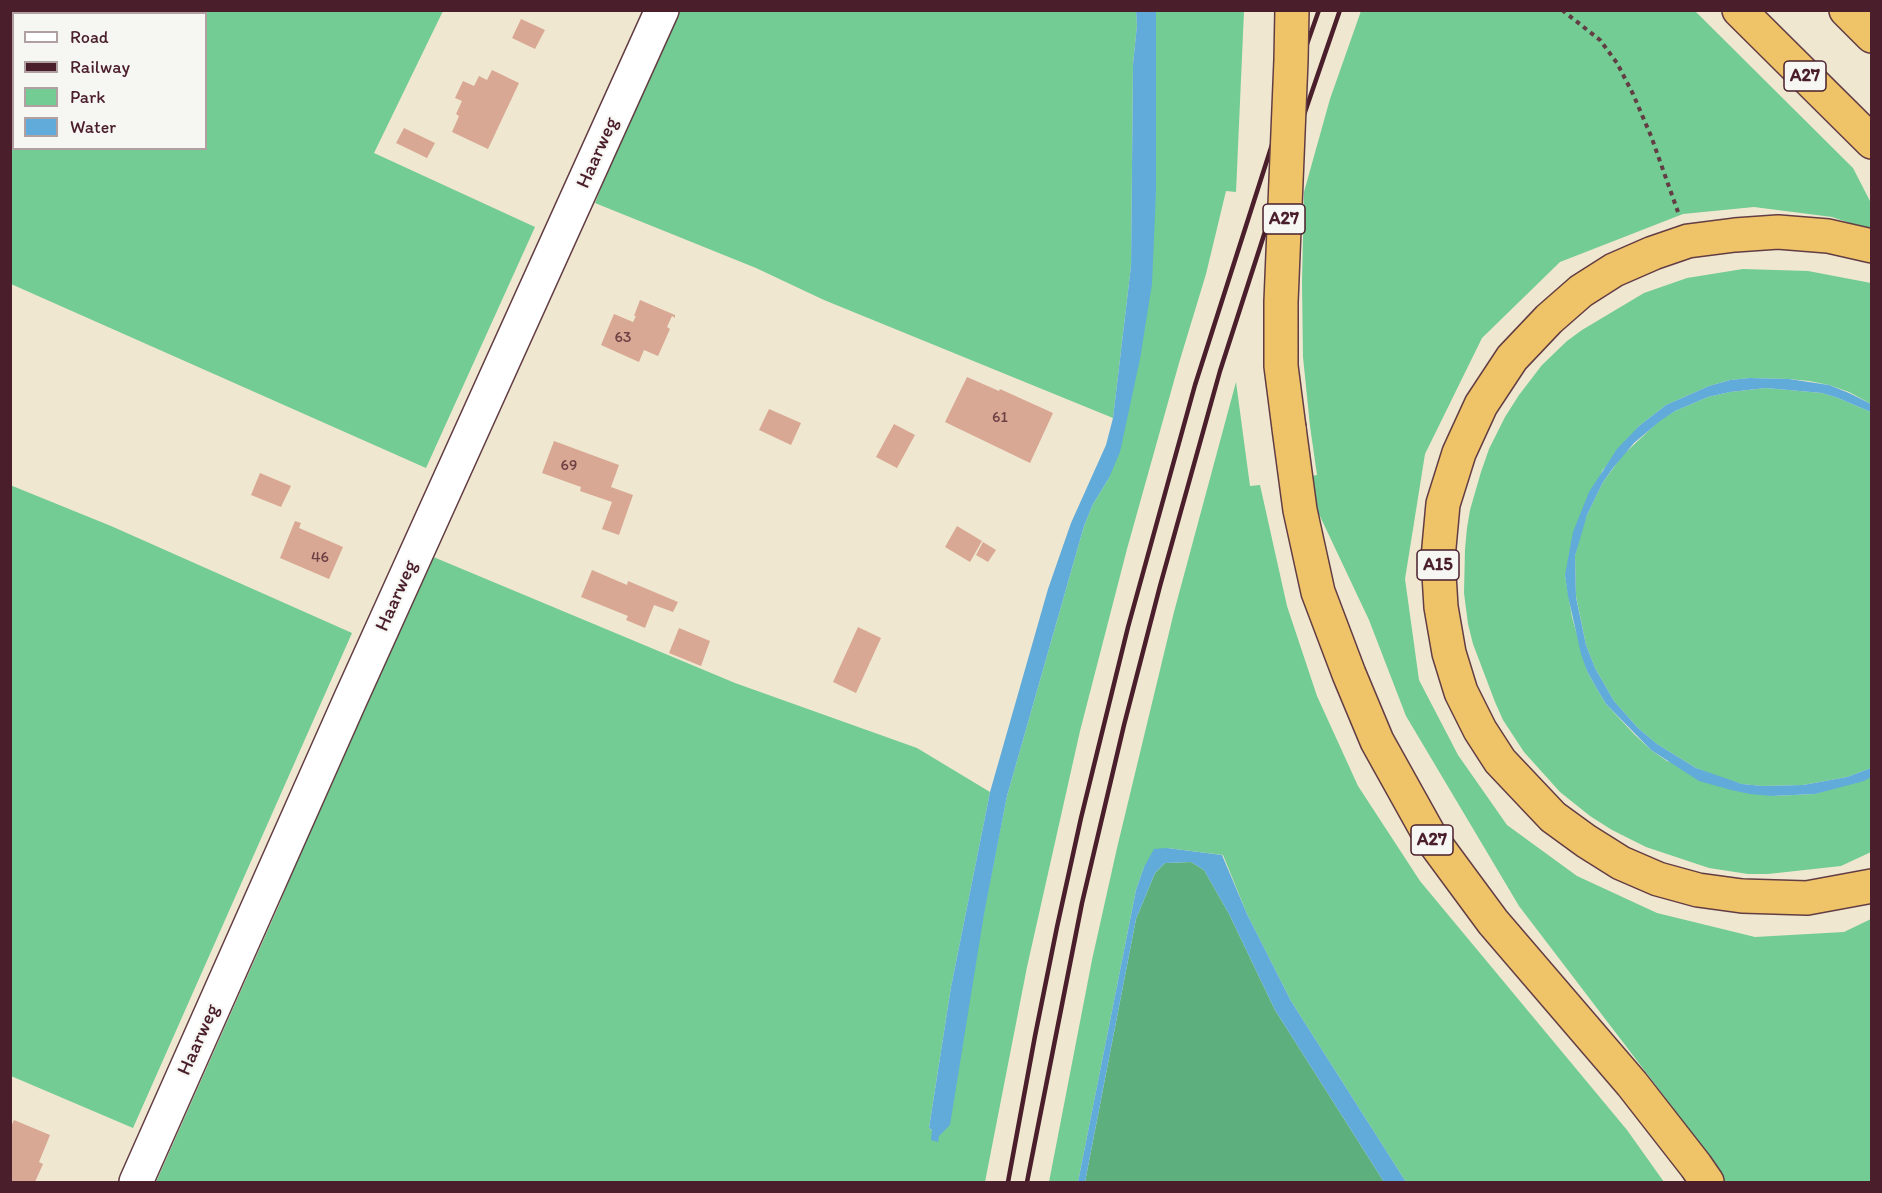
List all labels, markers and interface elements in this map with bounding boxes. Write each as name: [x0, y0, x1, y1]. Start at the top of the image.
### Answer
legend: [12, 12, 207, 150]
text: Road: [70, 26, 109, 48]
text: Railway: [70, 56, 130, 78]
road number: A27: [1784, 61, 1826, 91]
text: Park: [70, 86, 105, 108]
street label: Haarweg: [572, 114, 624, 192]
text: Water: [70, 116, 116, 138]
road number: A27: [1263, 204, 1305, 234]
house number: 63: [614, 328, 632, 348]
house number: 61: [992, 408, 1008, 428]
house number: 69: [561, 456, 577, 476]
house number: 46: [311, 548, 329, 568]
road number: A15: [1417, 550, 1459, 580]
street label: Haarweg: [371, 557, 423, 635]
road number: A27: [1411, 825, 1453, 855]
street label: Haarweg: [173, 1001, 225, 1079]

